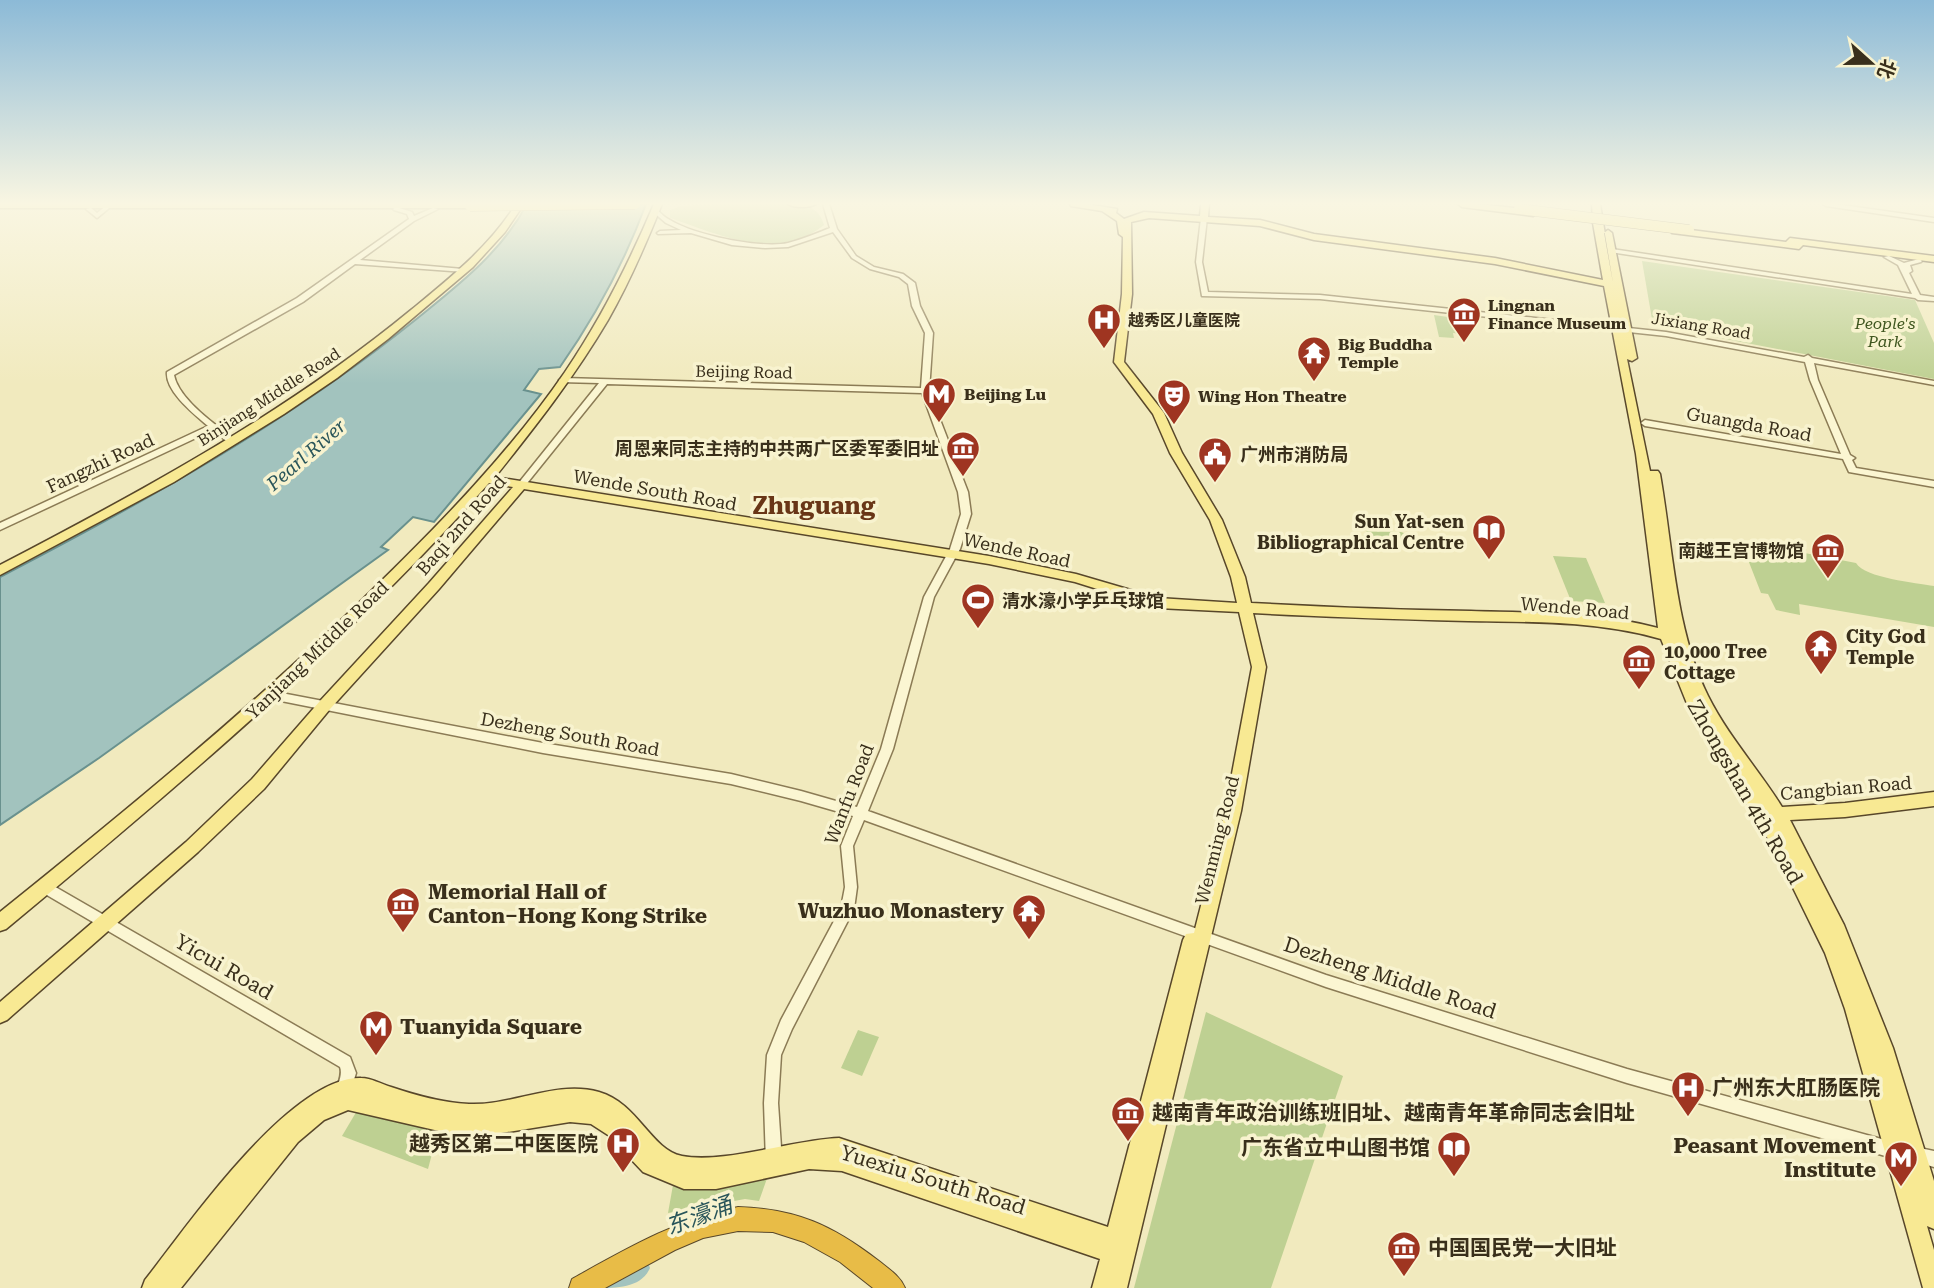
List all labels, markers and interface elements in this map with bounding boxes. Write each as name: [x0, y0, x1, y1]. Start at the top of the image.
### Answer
north arrow: [1836, 28, 1906, 98]
text: 北: [1872, 56, 1901, 82]
museum icon: Lingnan Finance Museum: [1445, 295, 1483, 344]
place label: Lingnan Finance Museum: [1488, 296, 1627, 333]
hospital icon: 越秀区儿童医院: [1085, 301, 1123, 350]
street label: Jixiang Road: [1650, 309, 1752, 343]
place label: 越秀区儿童医院: [1128, 311, 1240, 330]
park label: People's Park: [1854, 314, 1915, 351]
temple icon: Big Buddha Temple: [1295, 334, 1333, 383]
place label: Big Buddha Temple: [1338, 335, 1433, 372]
street label: Binjiang Middle Road: [194, 344, 344, 450]
street label: Beijing Road: [695, 362, 793, 382]
metro station icon: Beijing Lu: [920, 375, 958, 424]
theatre icon: Wing Hon Theatre: [1155, 377, 1193, 426]
place label: Beijing Lu: [964, 385, 1047, 404]
place label: Wing Hon Theatre: [1198, 387, 1347, 406]
street label: Guangda Road: [1685, 403, 1814, 445]
water label: Pearl River: [261, 414, 350, 496]
street label: Fangzhi Road: [43, 429, 157, 497]
museum icon: 周恩来同志主持的中共两广区委军委旧址: [944, 429, 982, 478]
public building icon: 广州市消防局: [1196, 435, 1234, 484]
place label: 周恩来同志主持的中共两广区委军委旧址: [615, 438, 939, 459]
place label: 广州市消防局: [1240, 444, 1348, 465]
street label: Wende South Road: [571, 465, 739, 515]
street label: Baqi 2nd Road: [412, 470, 510, 579]
district label: Zhuguang: [753, 492, 876, 520]
place label: Sun Yat-sen Bibliographical Centre: [1257, 511, 1464, 553]
library icon: Sun Yat-sen Bibliographical Centre: [1470, 512, 1508, 561]
street label: Wende Road: [961, 528, 1073, 572]
museum icon: 南越王宫博物馆: [1809, 531, 1847, 580]
place label: 南越王宫博物馆: [1678, 540, 1804, 561]
street label: Yanjiang Middle Road: [241, 576, 393, 723]
sports icon: 清水濠小学乒乓球馆: [959, 581, 997, 630]
place label: 清水濠小学乒乓球馆: [1002, 590, 1164, 611]
street label: Wende Road: [1520, 593, 1631, 623]
place label: City God Temple: [1846, 626, 1925, 668]
temple icon: City God Temple: [1802, 627, 1840, 676]
place label: 10,000 Tree Cottage: [1664, 641, 1768, 683]
museum icon: 10,000 Tree Cottage: [1620, 642, 1658, 691]
street label: Zhongshan 4th Road: [1682, 696, 1808, 889]
street label: Dezheng South Road: [479, 708, 661, 760]
street label: Wanfu Road: [820, 740, 878, 847]
street label: Cangbian Road: [1779, 772, 1913, 804]
street label: Wenming Road: [1191, 773, 1243, 906]
place label: Memorial Hall of Canton–Hong Kong Strike: [428, 880, 707, 928]
museum icon: Memorial Hall of Canton–Hong Kong Strike: [384, 885, 422, 934]
temple icon: Wuzhuo Monastery: [1010, 892, 1048, 941]
place label: Wuzhuo Monastery: [798, 899, 1004, 923]
street label: Yicui Road: [171, 929, 278, 1005]
street label: Dezheng Middle Road: [1281, 932, 1500, 1024]
metro station icon: Tuanyida Square: [357, 1008, 395, 1057]
place label: Tuanyida Square: [400, 1015, 582, 1039]
hospital icon: 广州东大肛肠医院: [1669, 1069, 1707, 1118]
place label: 广州东大肛肠医院: [1712, 1076, 1880, 1100]
museum icon: 越南青年政治训练班旧址、越南青年革命同志会旧址: [1109, 1094, 1147, 1143]
place label: 越南青年政治训练班旧址、越南青年革命同志会旧址: [1152, 1101, 1635, 1125]
hospital icon: 越秀区第二中医医院: [604, 1125, 642, 1174]
library icon: 广东省立中山图书馆: [1435, 1129, 1473, 1178]
place label: 越秀区第二中医医院: [409, 1132, 598, 1156]
place label: Peasant Movement Institute: [1673, 1134, 1876, 1182]
place label: 广东省立中山图书馆: [1241, 1136, 1430, 1160]
metro station icon: Peasant Movement Institute: [1882, 1139, 1920, 1188]
street label: Yuexiu South Road: [837, 1140, 1029, 1220]
water label: 东濠涌: [662, 1190, 739, 1240]
museum icon: 中国国民党一大旧址: [1385, 1229, 1423, 1278]
place label: 中国国民党一大旧址: [1428, 1236, 1617, 1260]

